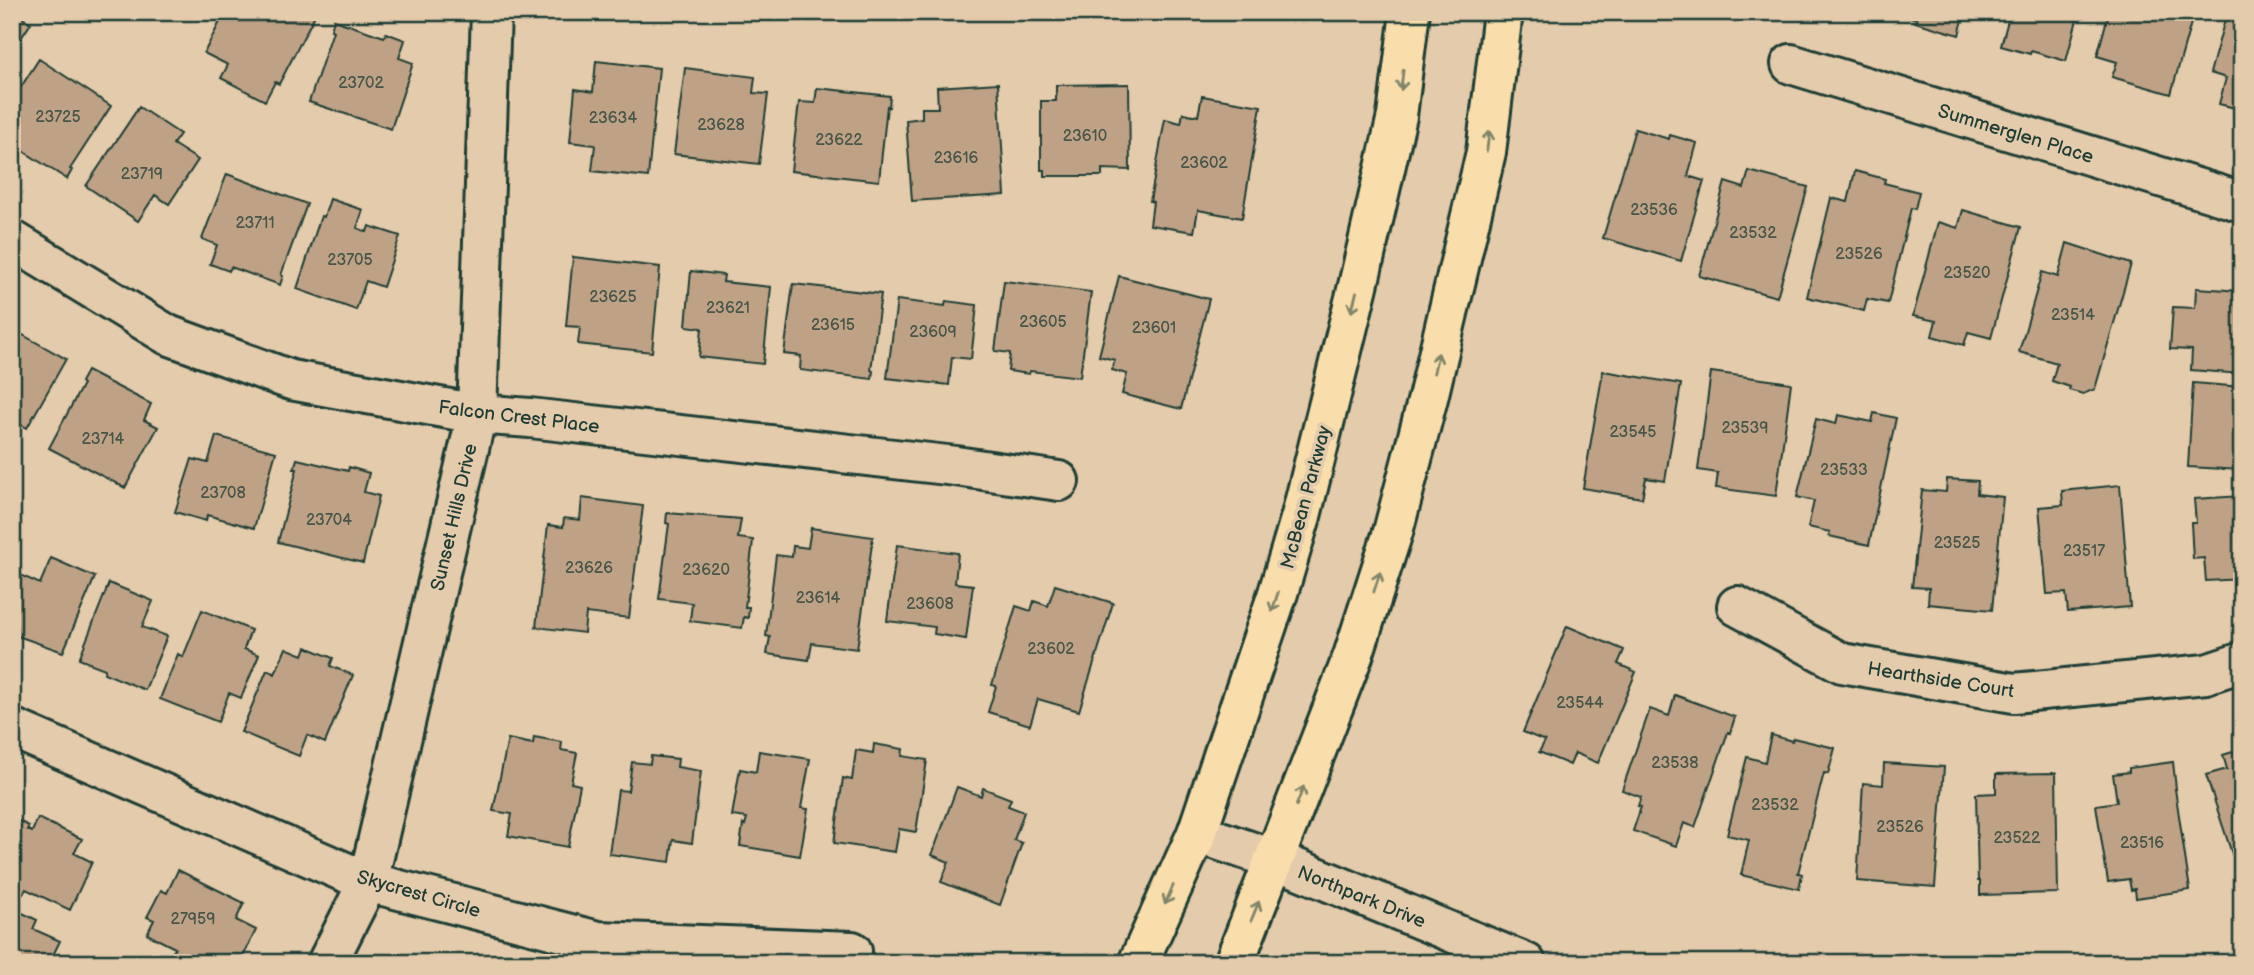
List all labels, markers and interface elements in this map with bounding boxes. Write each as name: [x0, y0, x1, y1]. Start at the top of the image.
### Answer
one-way arrow: [1395, 68, 1408, 91]
house number: 23702: [338, 74, 384, 93]
street label: Summerglen Place: [1935, 100, 2096, 169]
house number: 23725: [35, 108, 81, 127]
house number: 23634: [589, 109, 637, 128]
house number: 23628: [697, 116, 745, 135]
house number: 23610: [1063, 127, 1107, 146]
one-way arrow: [1481, 130, 1494, 153]
house number: 23622: [815, 131, 863, 150]
house number: 23616: [934, 149, 979, 168]
house number: 23602: [1180, 154, 1228, 173]
house number: 23719: [121, 165, 163, 184]
house number: 23536: [1630, 201, 1678, 220]
house number: 23711: [235, 214, 275, 233]
house number: 23532: [1729, 224, 1777, 243]
house number: 23526: [1835, 245, 1883, 264]
house number: 23705: [327, 251, 373, 270]
house number: 23520: [1944, 264, 1990, 283]
house number: 23625: [589, 288, 637, 307]
one-way arrow: [1347, 290, 1360, 313]
house number: 23621: [706, 299, 750, 318]
house number: 23514: [2051, 306, 2095, 325]
house number: 23605: [1019, 313, 1067, 332]
house number: 23615: [811, 316, 855, 335]
house number: 23601: [1132, 319, 1176, 338]
house number: 23609: [909, 323, 957, 342]
one-way arrow: [1430, 352, 1444, 375]
street label: Falcon Crest Place: [437, 396, 601, 439]
house number: 23539: [1721, 419, 1769, 438]
street label: McBean Parkway: [1276, 423, 1337, 572]
house number: 23545: [1609, 423, 1657, 442]
house number: 23714: [82, 430, 125, 449]
street label: Sunset Hills Drive: [426, 441, 483, 593]
house number: 23533: [1820, 461, 1868, 480]
house number: 23708: [200, 484, 246, 503]
house number: 23704: [306, 511, 352, 530]
house number: 23525: [1934, 534, 1980, 553]
house number: 23517: [2063, 542, 2105, 561]
house number: 23626: [565, 559, 613, 578]
house number: 23620: [682, 561, 730, 580]
one-way arrow: [1372, 572, 1384, 594]
house number: 23614: [796, 589, 841, 608]
one-way arrow: [1268, 591, 1280, 613]
house number: 23608: [906, 595, 954, 614]
house number: 23602: [1027, 640, 1075, 659]
street label: Hearthside Court: [1866, 658, 2016, 703]
house number: 23544: [1556, 694, 1604, 713]
house number: 23538: [1651, 754, 1699, 773]
one-way arrow: [1295, 786, 1307, 808]
house number: 23532: [1751, 796, 1799, 815]
house number: 23526: [1876, 818, 1924, 837]
house number: 23522: [1993, 829, 2041, 848]
house number: 23516: [2120, 834, 2164, 853]
street label: Northpark Drive: [1294, 861, 1429, 934]
street label: Skycrest Circle: [354, 866, 483, 923]
one-way arrow: [1162, 884, 1175, 905]
one-way arrow: [1249, 901, 1262, 923]
house number: 27959: [171, 910, 215, 929]

